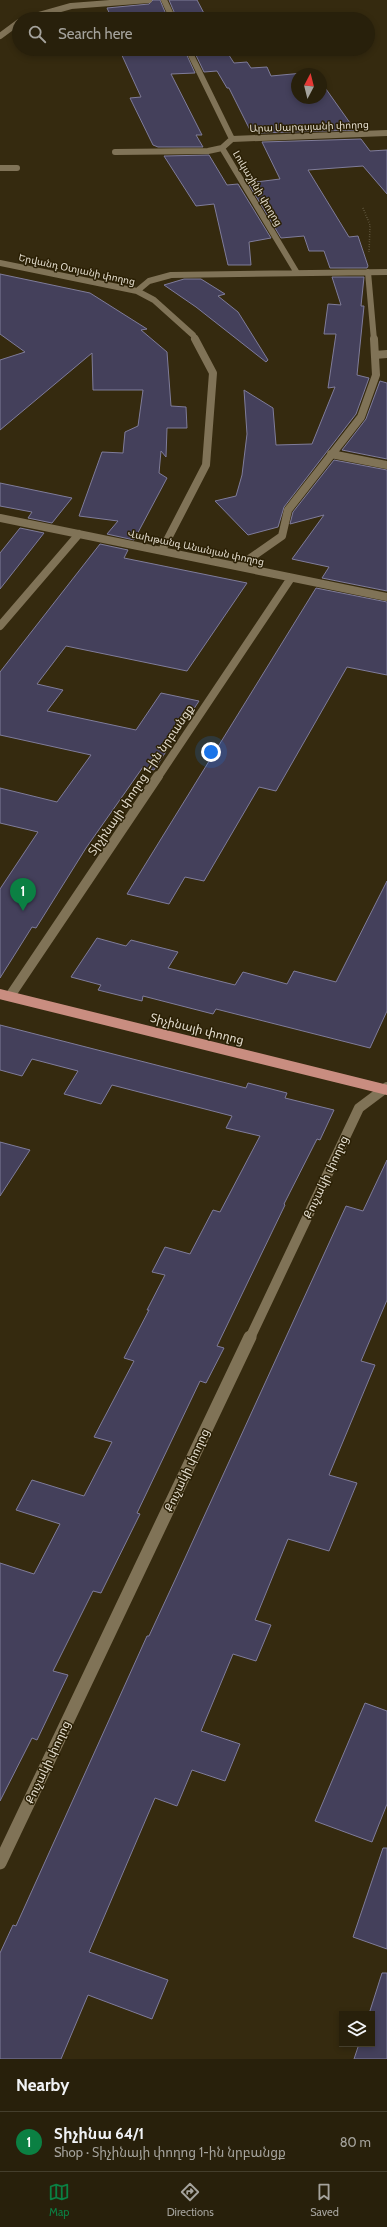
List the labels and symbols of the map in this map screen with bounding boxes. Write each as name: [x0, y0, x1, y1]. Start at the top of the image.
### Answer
north arrow: [291, 68, 327, 104]
street label: Արա Սարգսյանի փողոց: [249, 118, 369, 135]
street label: Լուկաշինի փողոց: [230, 148, 285, 228]
street label: Երվանդ Օտյանի փողոց: [17, 251, 136, 288]
street label: Վախթանգ Անանյան փողոց: [126, 527, 265, 568]
street label: Տիչինայի փողոց 1-ին նրբանցք: [84, 701, 197, 858]
your location: [201, 742, 221, 762]
pin: 1: [10, 878, 36, 911]
street label: Տիչինայի փողոց: [149, 1010, 246, 1047]
street label: Քուչակի փողոց: [300, 1133, 351, 1221]
street label: Քուչակի փողոց: [161, 1426, 212, 1514]
street label: Քուչակի փողոց: [22, 1718, 73, 1806]

